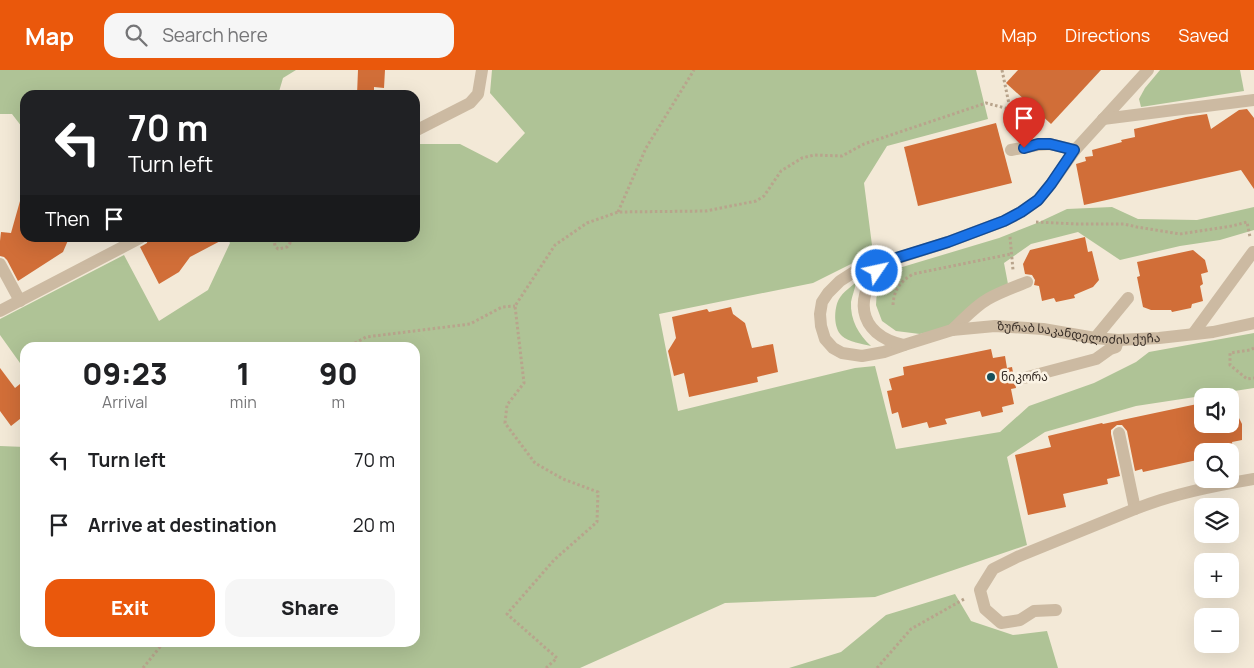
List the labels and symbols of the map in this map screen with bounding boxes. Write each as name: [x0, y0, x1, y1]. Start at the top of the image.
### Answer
pin: [1003, 97, 1045, 148]
position arrow: [850, 244, 902, 296]
street label: ზურაბ საკანდელიძის ქუჩა: [996, 317, 1161, 348]
place label: ნიკორა: [1001, 368, 1048, 385]
marker: ნიკორა: [985, 371, 997, 383]

